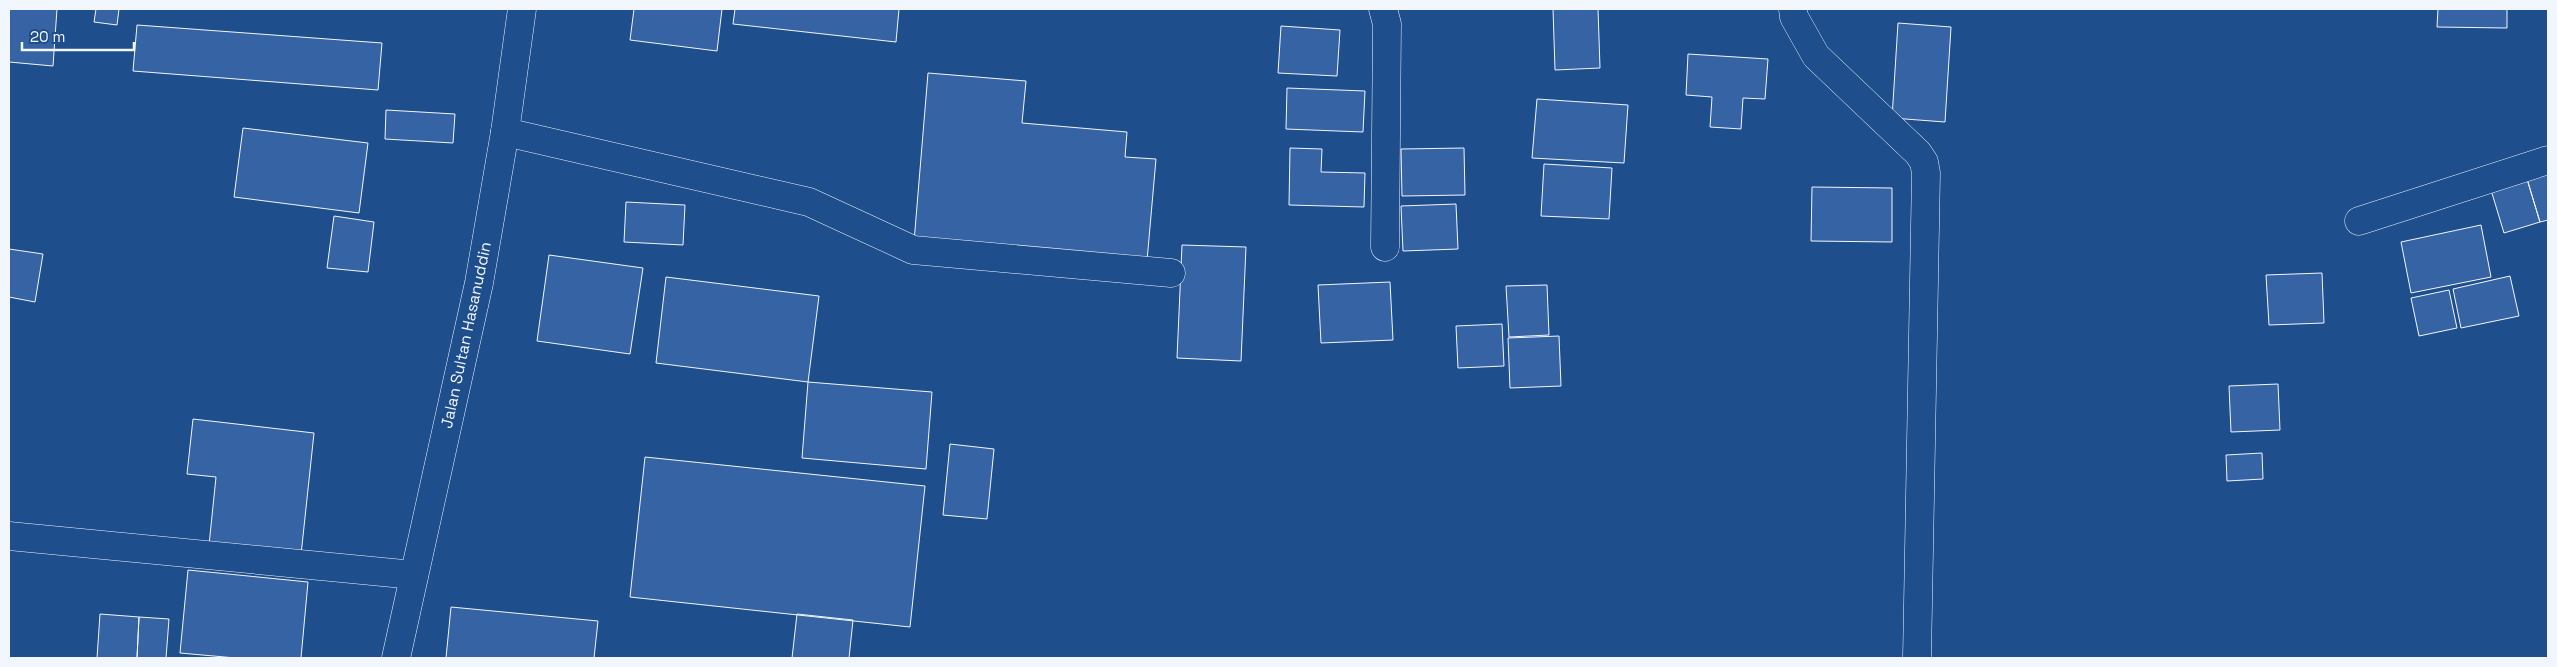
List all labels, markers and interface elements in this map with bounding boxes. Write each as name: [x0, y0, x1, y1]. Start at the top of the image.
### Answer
scale bar: [22, 20, 135, 52]
text: 20 m: [30, 27, 65, 46]
street label: Jalan Sultan Hasanuddin: [436, 240, 496, 430]

